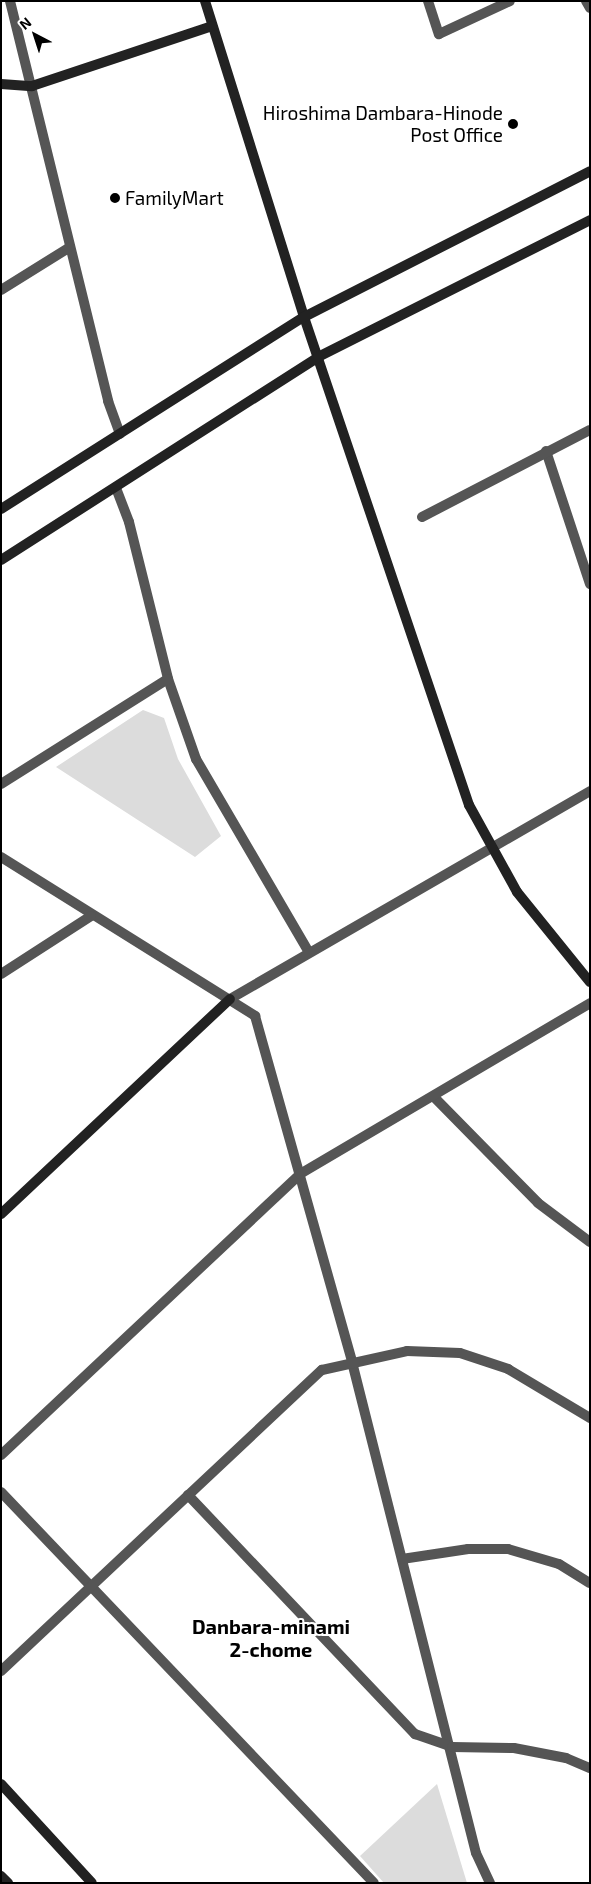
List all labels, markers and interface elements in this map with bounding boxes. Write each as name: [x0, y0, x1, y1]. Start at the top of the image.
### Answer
north arrow: [10, 10, 60, 60]
text: N: [16, 13, 34, 33]
place label: Hiroshima Dambara-Hinode Post Office: [263, 102, 503, 146]
marker: Hiroshima Dambara-Hinode Post Office: [507, 118, 519, 130]
place label: FamilyMart: [125, 187, 224, 209]
marker: FamilyMart: [109, 192, 121, 204]
district label: Danbara-minami 2-chome: [192, 1615, 350, 1662]

